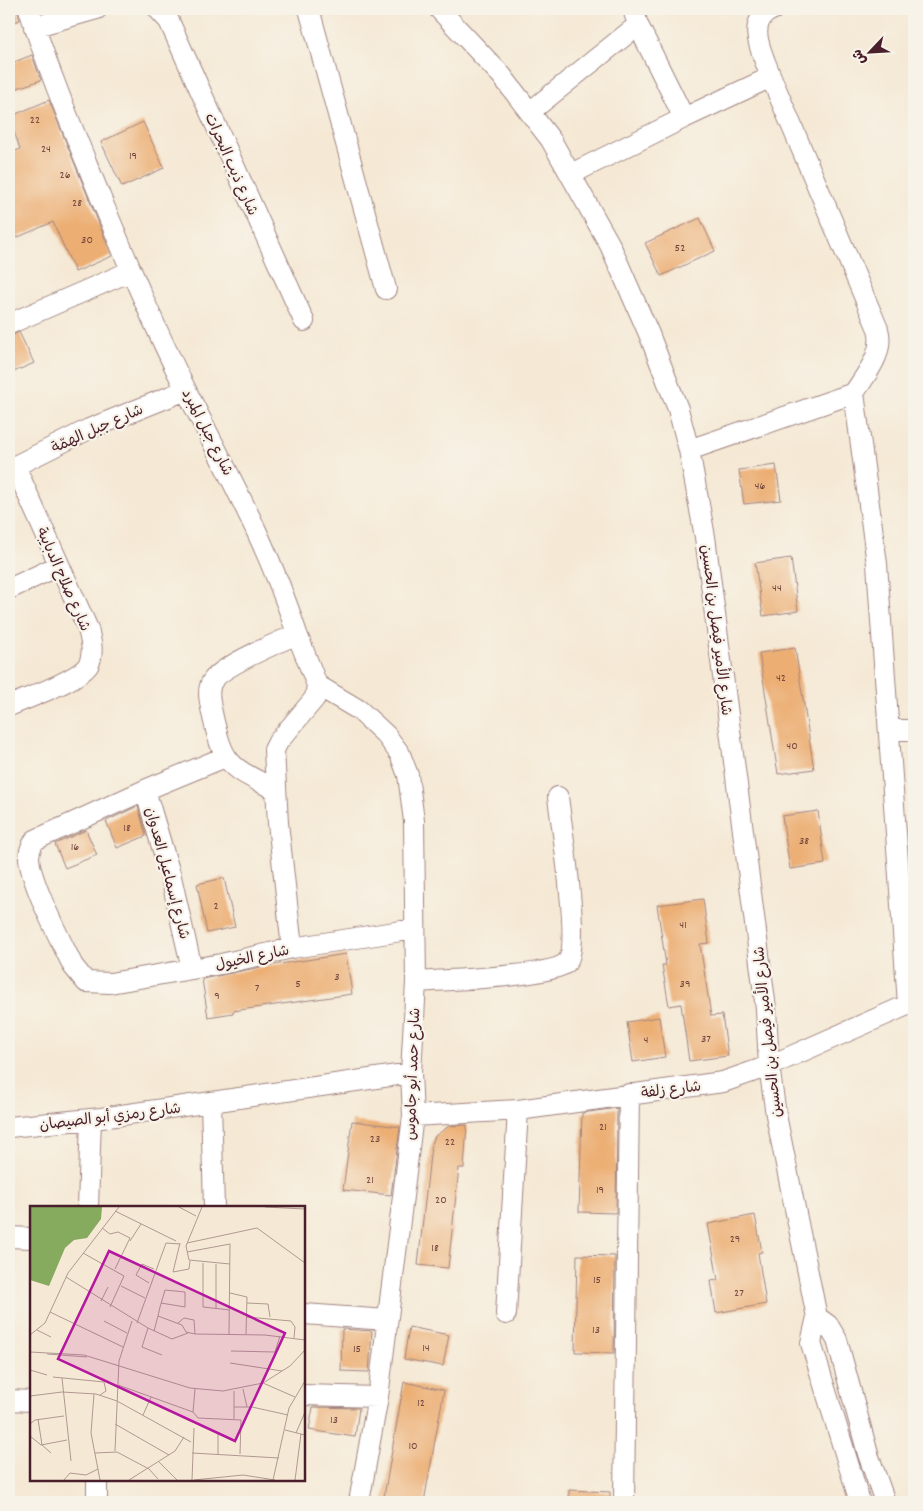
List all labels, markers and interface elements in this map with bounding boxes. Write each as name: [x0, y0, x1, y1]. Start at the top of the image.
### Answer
north arrow: [846, 28, 896, 78]
text: ش: [848, 45, 872, 68]
street label: شارع ذيب البحرات: [198, 110, 263, 220]
house number: 22: [30, 112, 40, 129]
house number: 24: [41, 141, 51, 158]
house number: 19: [129, 148, 137, 165]
house number: 26: [59, 167, 71, 184]
house number: 28: [72, 195, 82, 212]
house number: 30: [81, 232, 93, 249]
house number: 52: [675, 240, 685, 257]
street label: شارع جبل المبرد: [175, 386, 238, 480]
street label: شارع جبل الهمّة: [48, 400, 147, 460]
house number: 46: [755, 478, 766, 495]
street label: شارع صلاح الدبايبة: [29, 524, 95, 635]
street label: شارع الأمير فيصل بن الحسين: [694, 543, 737, 717]
house number: 44: [772, 580, 782, 597]
house number: 42: [776, 670, 786, 687]
house number: 40: [786, 738, 798, 755]
street label: شارع إسماعيل العدوان: [138, 805, 194, 942]
house number: 18: [123, 820, 131, 837]
house number: 38: [799, 833, 809, 850]
house number: 16: [71, 839, 79, 856]
house number: 2: [213, 898, 219, 915]
house number: 41: [679, 917, 687, 934]
street label: شارع الخيول: [213, 940, 291, 978]
street label: شارع الأمير فيصل بن الحسين: [748, 945, 789, 1119]
house number: 3: [334, 969, 340, 986]
house number: 5: [295, 976, 301, 993]
house number: 39: [680, 976, 690, 993]
house number: 7: [255, 980, 260, 997]
house number: 9: [214, 988, 220, 1005]
street label: شارع حمد أبو جاموس: [401, 1007, 427, 1141]
house number: 37: [701, 1031, 711, 1048]
house number: 4: [644, 1032, 649, 1049]
street label: شارع زلفة: [640, 1076, 703, 1106]
street label: شارع رمزي أبو الصيصان: [38, 1098, 182, 1138]
house number: 21: [599, 1119, 607, 1136]
house number: 23: [370, 1131, 380, 1148]
house number: 22: [445, 1134, 455, 1151]
house number: 21: [366, 1172, 374, 1189]
house number: 19: [596, 1182, 604, 1199]
house number: 20: [435, 1192, 447, 1209]
inset map: [30, 1206, 305, 1481]
house number: 29: [730, 1231, 740, 1248]
house number: 18: [431, 1240, 439, 1257]
house number: 15: [593, 1272, 601, 1289]
house number: 27: [734, 1285, 744, 1302]
house number: 13: [592, 1322, 600, 1339]
house number: 14: [422, 1340, 430, 1357]
house number: 15: [353, 1341, 361, 1358]
house number: 12: [417, 1395, 425, 1412]
house number: 13: [330, 1412, 338, 1429]
house number: 10: [408, 1438, 418, 1455]

